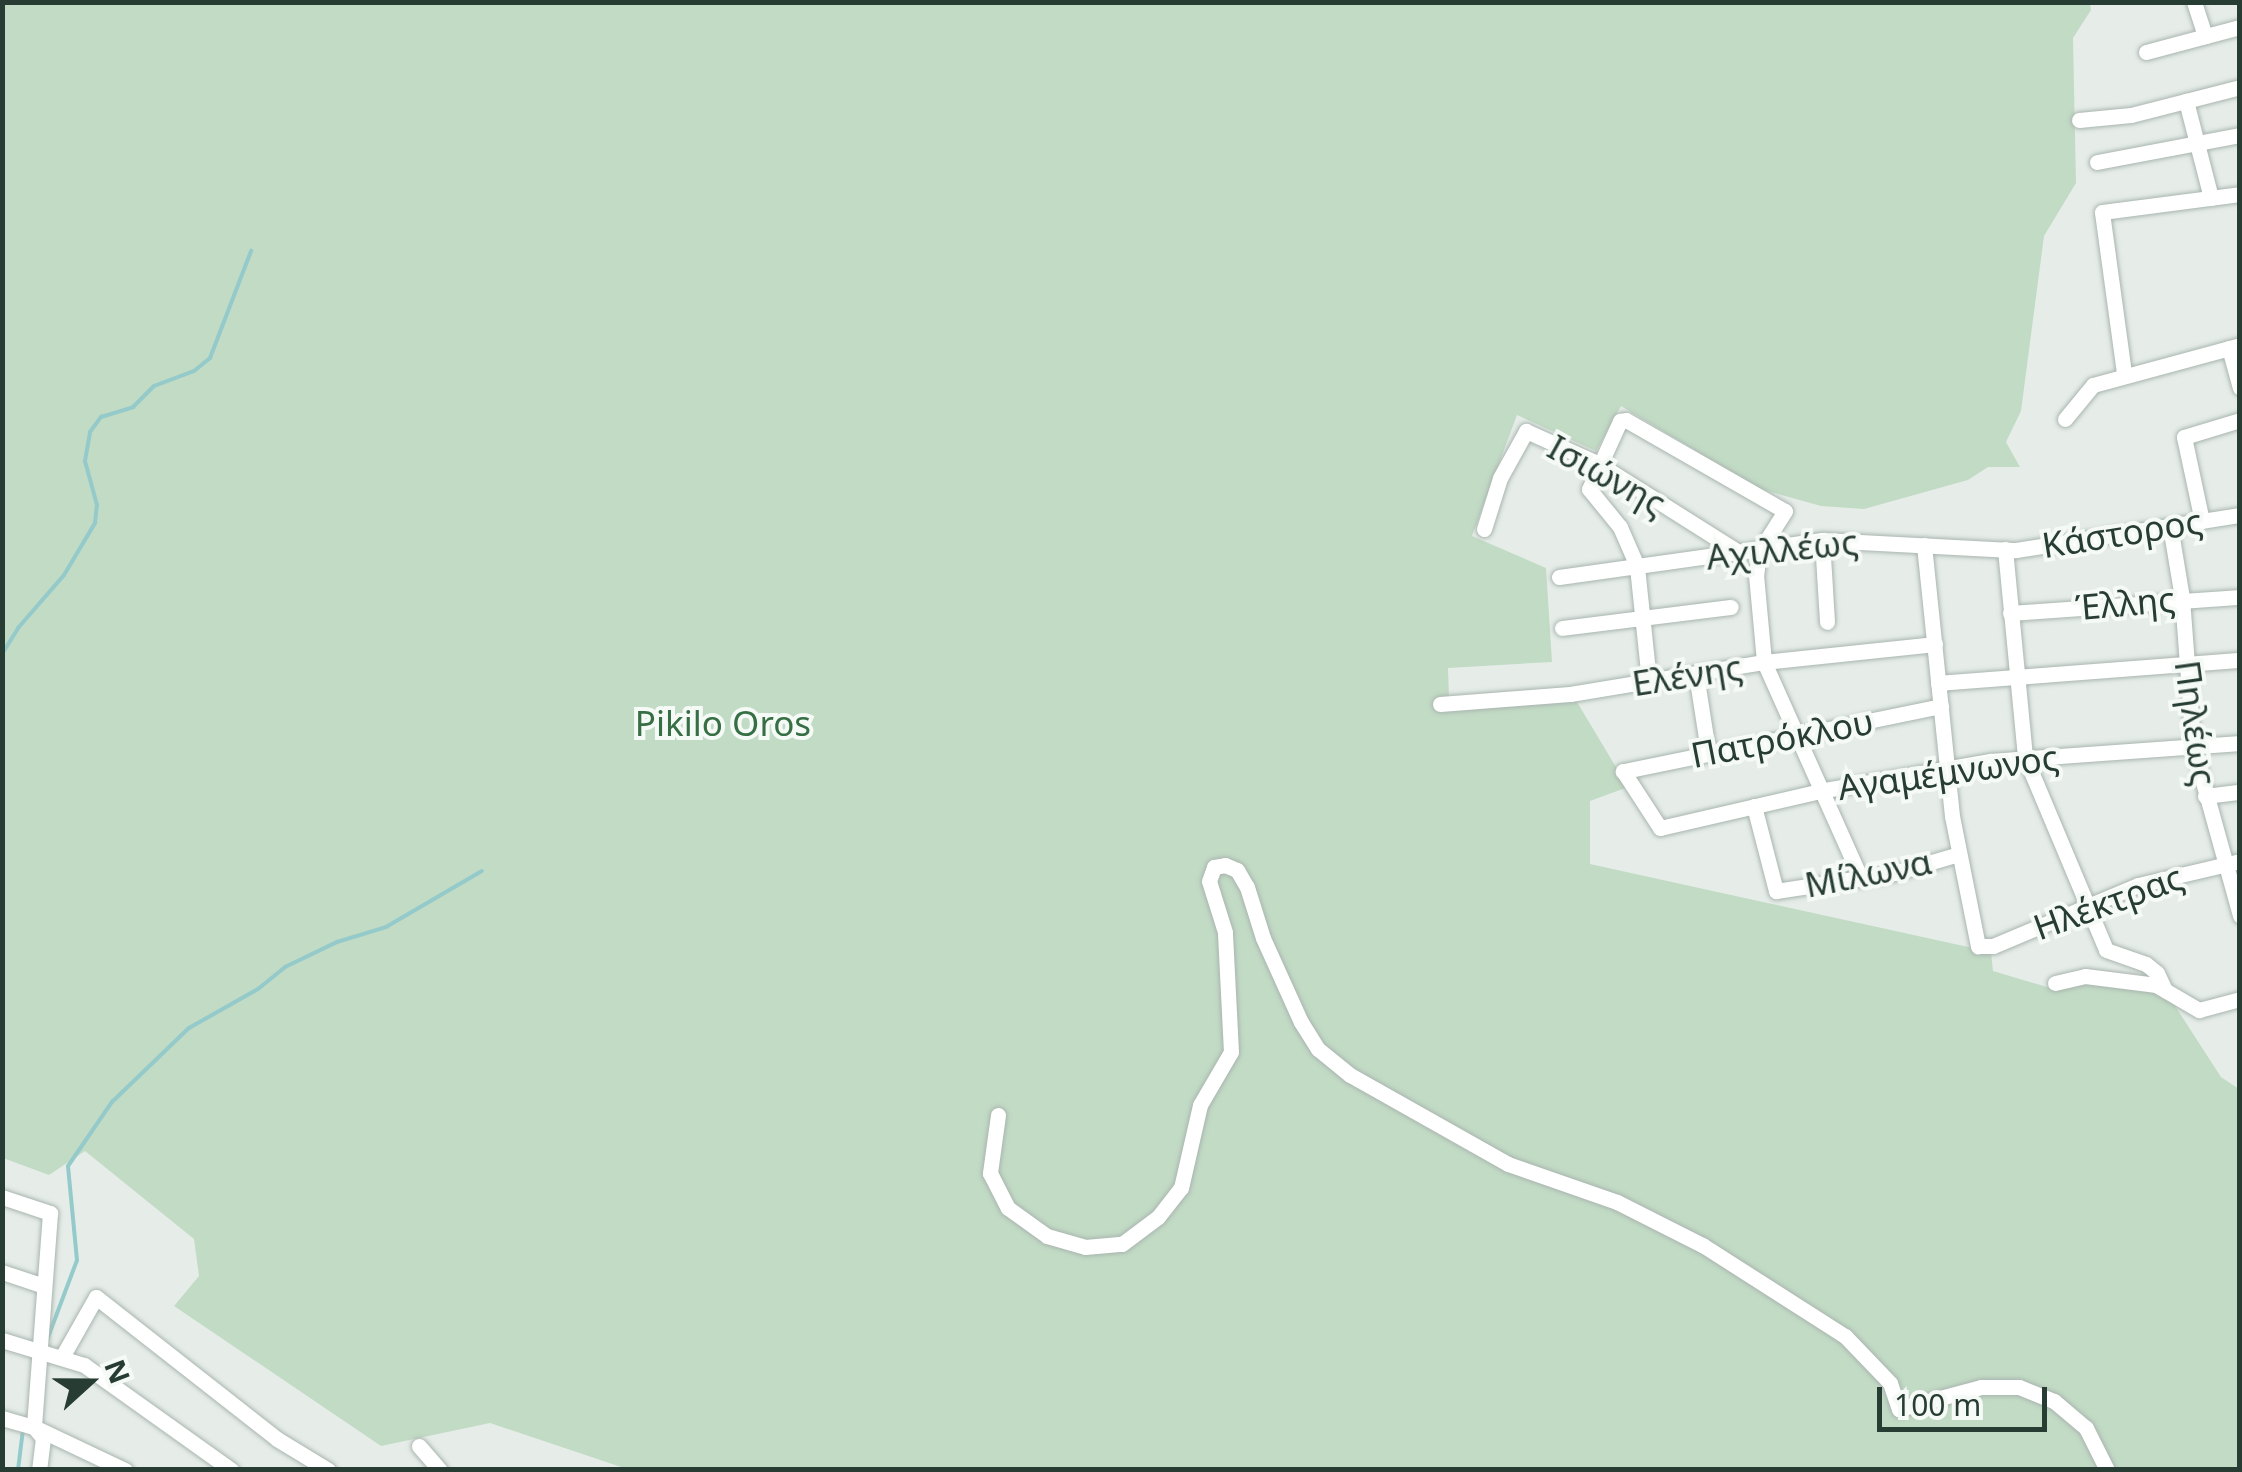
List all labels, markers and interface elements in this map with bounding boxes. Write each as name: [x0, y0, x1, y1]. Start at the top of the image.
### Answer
street label: Ισιώνης: [1541, 426, 1673, 524]
street label: Κάστορος: [2039, 500, 2205, 566]
street label: Αχιλλέως: [1704, 520, 1860, 578]
street label: Έλλης: [2073, 578, 2177, 628]
street label: Ελένης: [1629, 646, 1745, 704]
street label: Πηλέως: [2166, 658, 2226, 788]
street label: Πατρόκλου: [1687, 700, 1877, 776]
park label: Pikilo Oros: [635, 702, 811, 744]
street label: Αγαμέμνωνος: [1835, 736, 2061, 808]
street label: Μίλωνα: [1801, 840, 1935, 906]
street label: Ηλέκτρας: [2028, 856, 2188, 948]
north arrow: [40, 1332, 140, 1432]
text: N: [96, 1354, 140, 1389]
scale bar: [1882, 1367, 2052, 1429]
text: 100 m: [1894, 1384, 1981, 1425]

